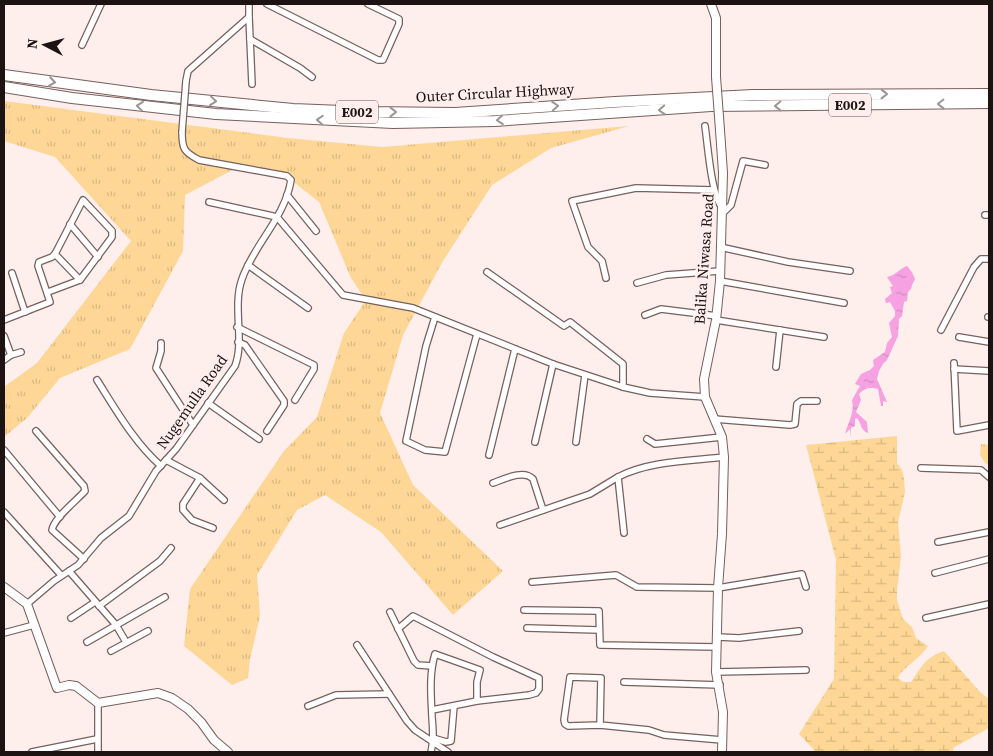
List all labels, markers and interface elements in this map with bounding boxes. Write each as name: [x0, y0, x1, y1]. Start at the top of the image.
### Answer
north arrow: [20, 20, 70, 70]
text: N: [22, 38, 43, 50]
one-way arrow: [48, 77, 56, 87]
street label: Outer Circular Highway: [415, 78, 575, 107]
one-way arrow: [880, 89, 888, 99]
road number: E002: [829, 94, 871, 116]
one-way arrow: [210, 95, 218, 106]
one-way arrow: [936, 98, 944, 109]
road number: E002: [336, 100, 378, 124]
one-way arrow: [551, 100, 559, 111]
one-way arrow: [774, 100, 782, 111]
one-way arrow: [136, 101, 144, 112]
one-way arrow: [658, 104, 666, 115]
one-way arrow: [390, 107, 397, 117]
one-way arrow: [316, 115, 324, 126]
one-way arrow: [495, 115, 503, 126]
street label: Balika Niwasa Road: [688, 192, 719, 325]
street label: Nugemulla Road: [151, 350, 232, 453]

